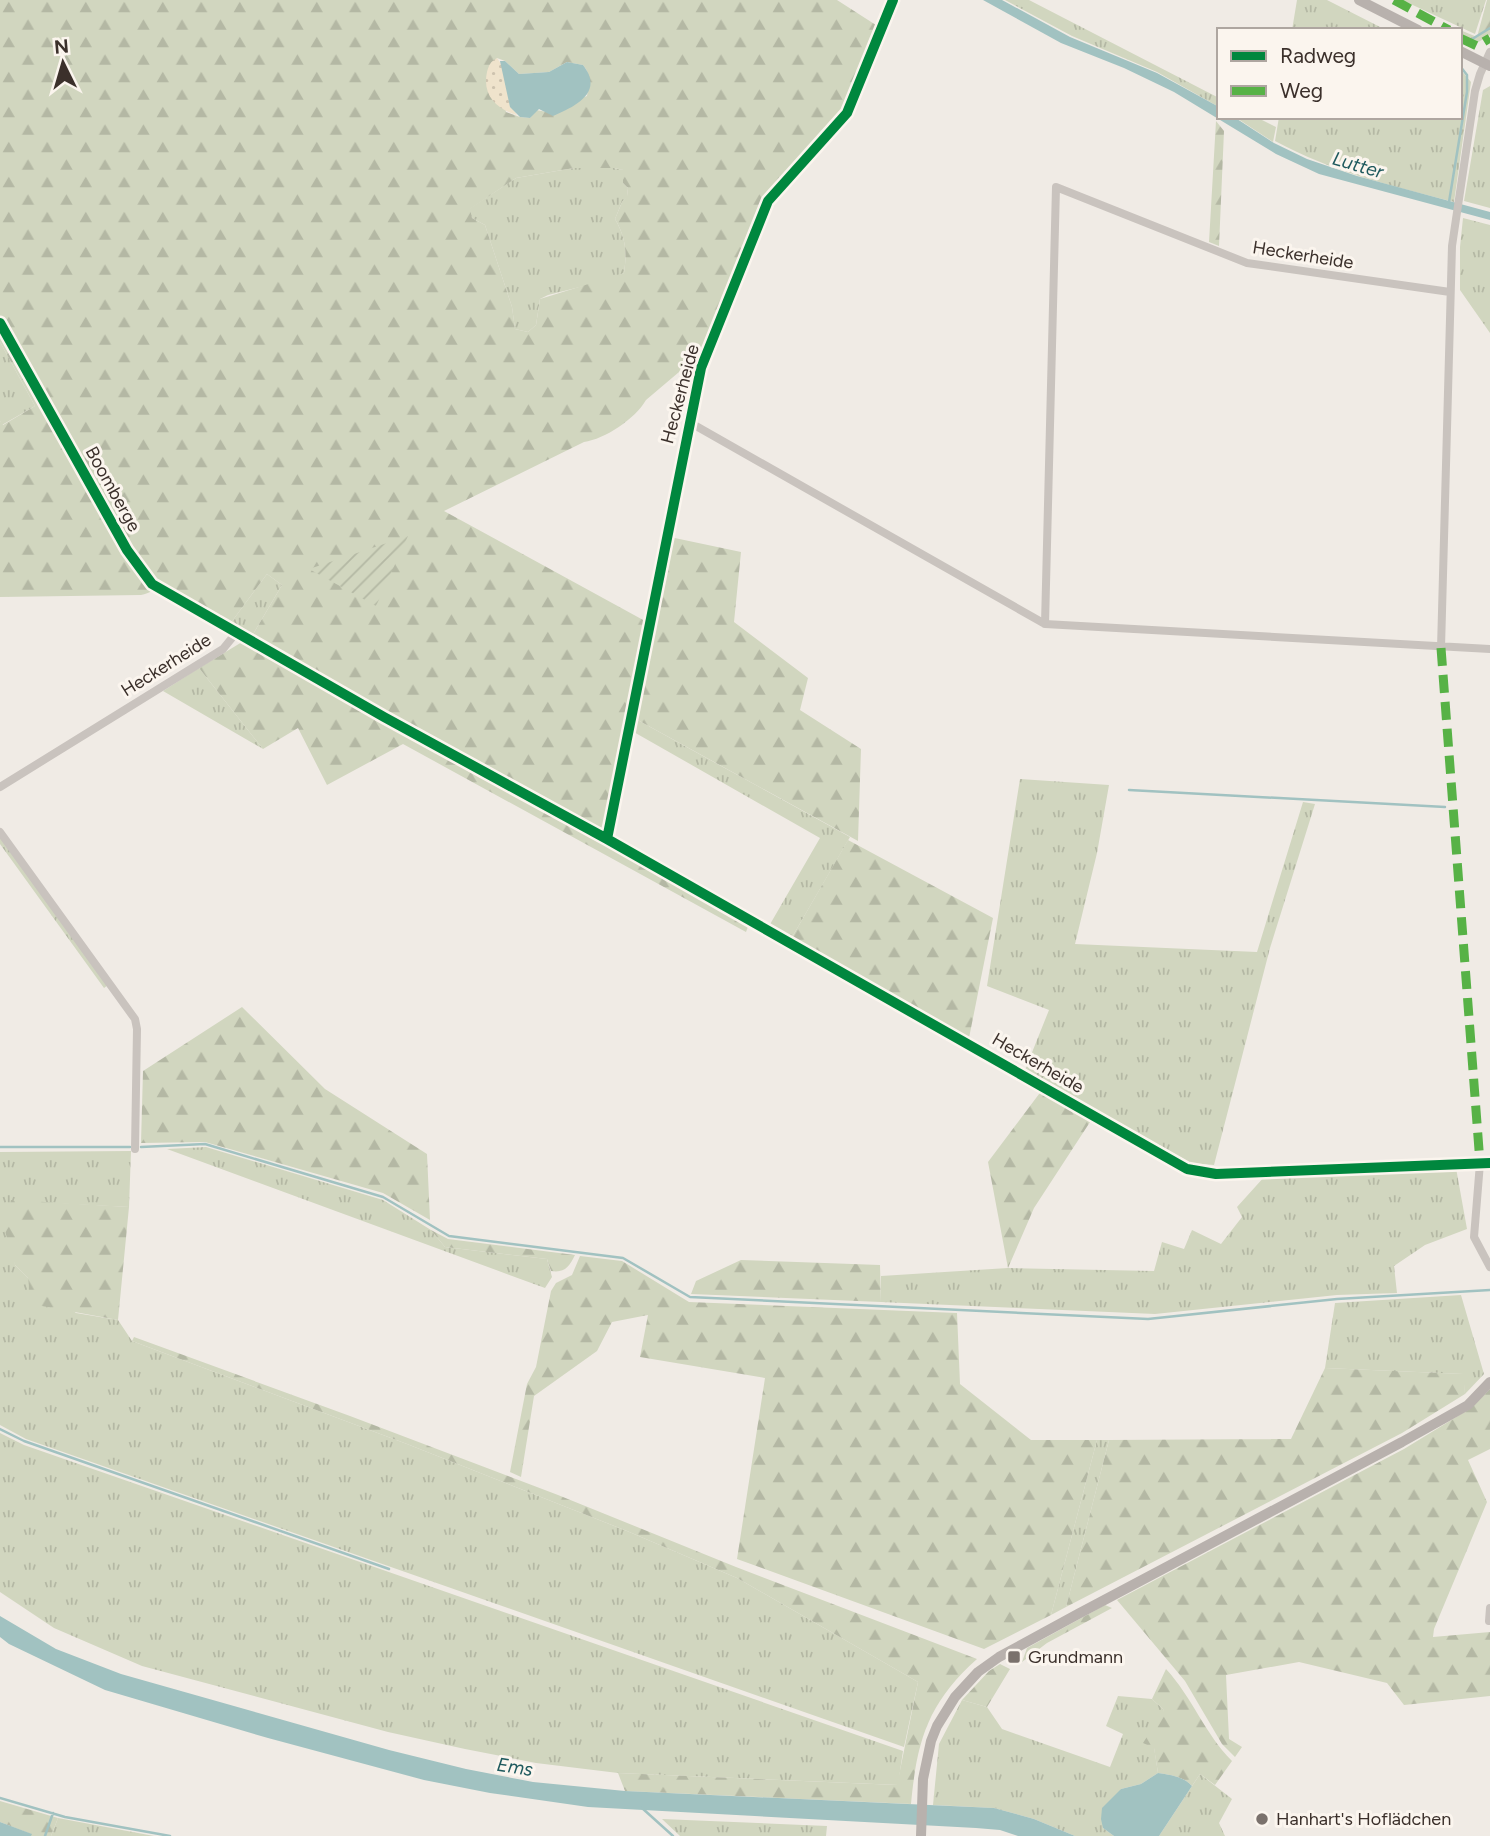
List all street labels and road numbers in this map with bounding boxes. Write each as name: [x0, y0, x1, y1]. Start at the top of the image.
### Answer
street label: Heckerheide: [1251, 236, 1355, 274]
street label: Heckerheide: [656, 342, 704, 446]
street label: Boomberge: [81, 443, 145, 536]
street label: Heckerheide: [117, 629, 215, 701]
street label: Heckerheide: [988, 1028, 1088, 1098]

